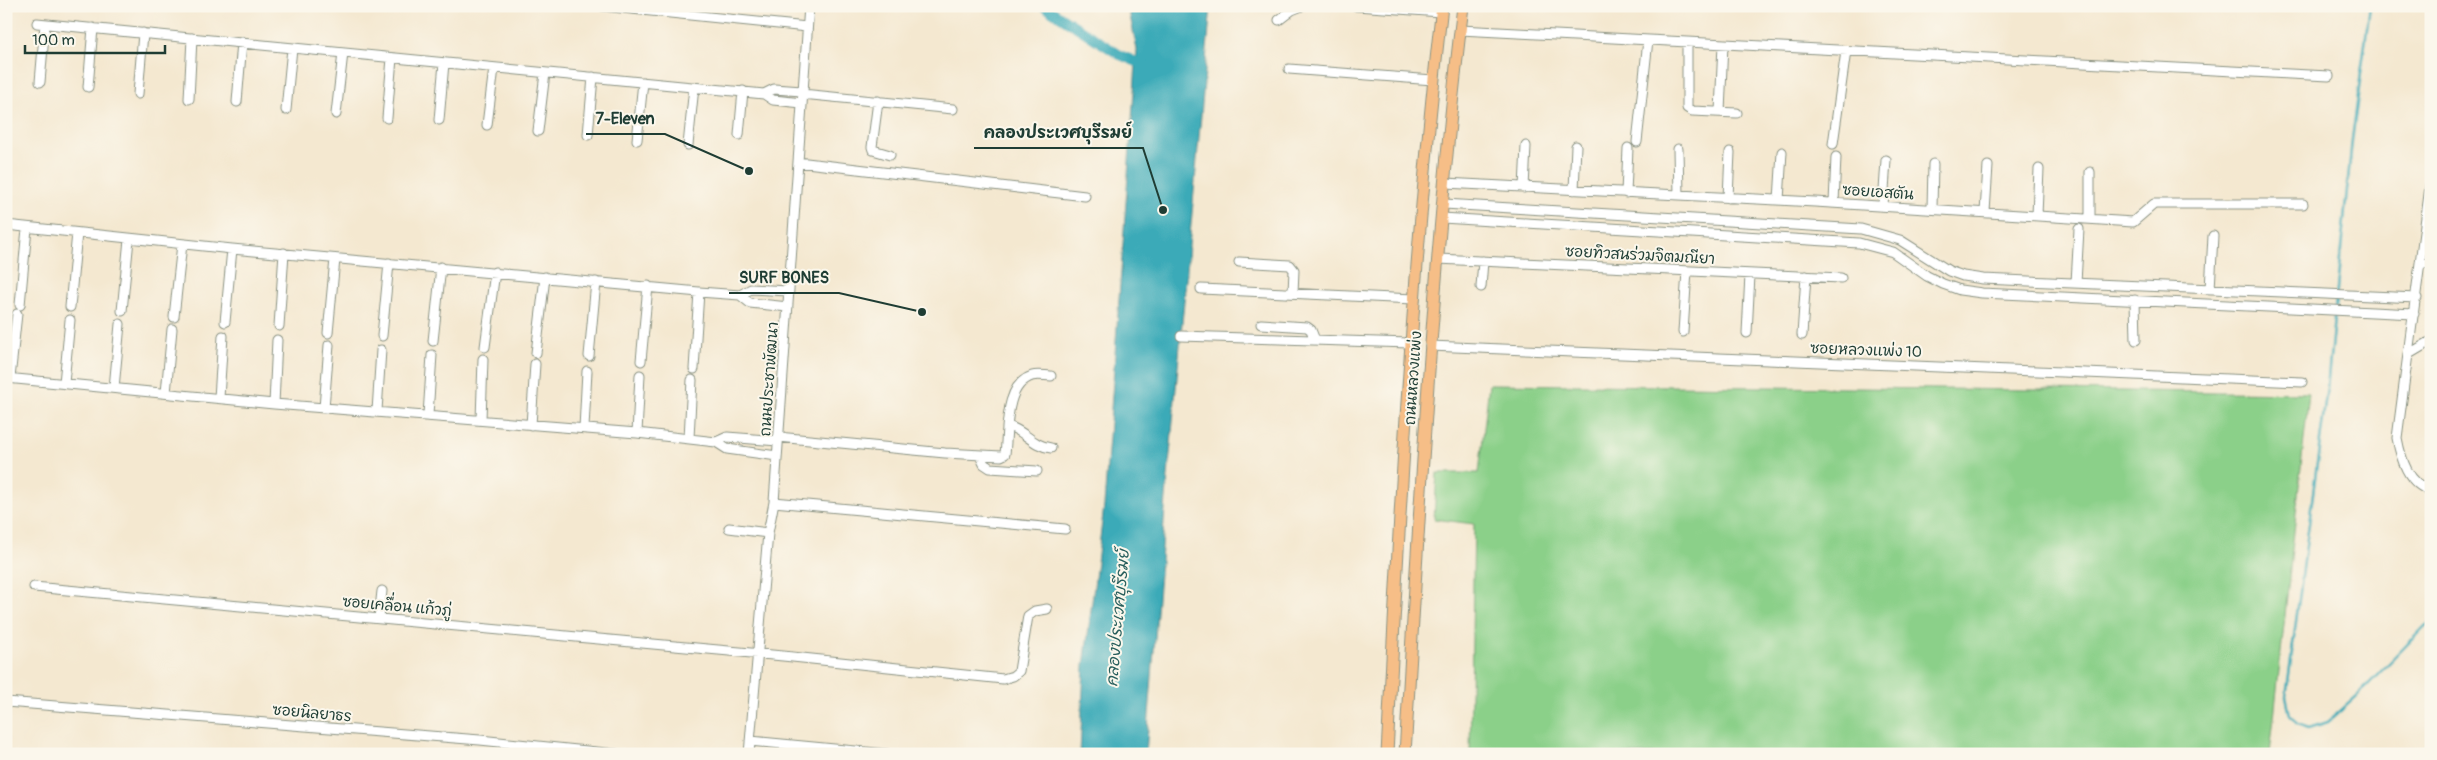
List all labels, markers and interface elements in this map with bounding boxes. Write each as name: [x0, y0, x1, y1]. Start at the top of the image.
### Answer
scale bar: [25, 22, 165, 54]
text: 100 m: [32, 31, 75, 50]
callout: 7-Eleven: [586, 103, 665, 134]
text: 7-Eleven: [595, 109, 655, 129]
callout: คลองประเวศบุรีรมย์: [974, 117, 1143, 148]
text: คลองประเวศบุรีรมย์: [984, 121, 1132, 145]
street label: ซอยเอสตัน: [1842, 181, 1914, 204]
street label: ซอยทิวสนร่วมจิตมณียา: [1564, 241, 1716, 269]
callout: SURF BONES: [729, 262, 839, 293]
text: SURF BONES: [739, 268, 829, 288]
street label: ถนนประชาพัฒนา: [756, 321, 783, 437]
street label: ถนนหลวงแพ่ง: [1400, 330, 1426, 426]
street label: ซอยหลวงแพ่ง 10: [1810, 338, 1922, 362]
water label: คลองประเวศบุรีรมย์: [1101, 545, 1136, 688]
street label: ซอยเคลื่อน แก้วภู่: [341, 587, 453, 622]
street label: ซอยนิลยาธร: [272, 701, 353, 726]

